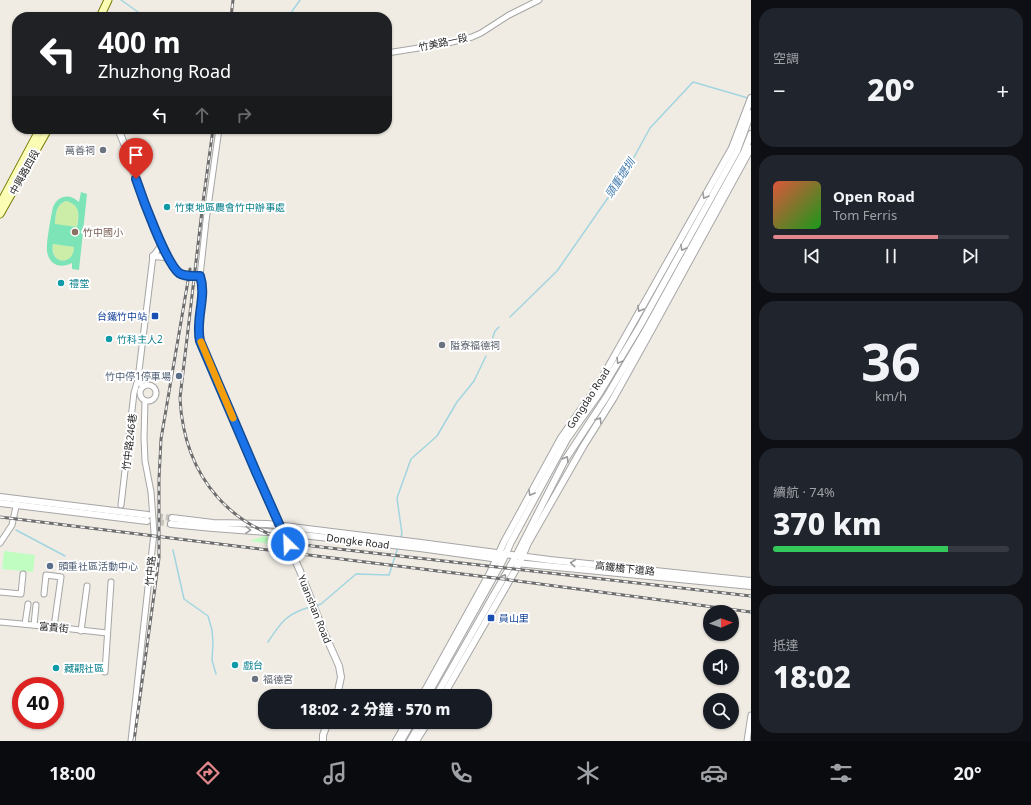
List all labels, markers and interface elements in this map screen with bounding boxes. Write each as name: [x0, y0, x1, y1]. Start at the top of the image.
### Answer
text: 400 m: [98, 23, 181, 61]
icon: left: [32, 28, 84, 80]
street label: 竹美路一段: [417, 30, 469, 54]
text: 空調: [773, 49, 799, 67]
text: Zhuzhong Road: [98, 59, 231, 83]
text: 20°: [867, 69, 915, 110]
text: −: [773, 75, 786, 105]
text: +: [996, 75, 1009, 105]
icon: left: [149, 104, 171, 126]
icon: ahead: [191, 104, 213, 126]
icon: right: [233, 104, 255, 126]
pin: [119, 138, 153, 179]
place label: 萬善祠: [65, 143, 95, 157]
icon: arrive: [125, 144, 147, 166]
marker: 萬善祠: [98, 145, 108, 155]
street label: 中興路四段: [6, 147, 42, 197]
water label: 頭重壢圳: [601, 154, 639, 200]
text: Open Road: [833, 186, 915, 206]
one-way arrow: [702, 192, 709, 199]
place label: 竹東地區農會竹中辦事處: [175, 200, 285, 214]
marker: 竹東地區農會竹中辦事處: [162, 202, 172, 212]
text: Tom Ferris: [833, 206, 897, 224]
place label: 竹中國小: [83, 225, 123, 239]
marker: 竹中國小: [70, 227, 80, 237]
one-way arrow: [680, 244, 688, 251]
icon: previous: [801, 245, 823, 267]
icon: pause: [880, 245, 902, 267]
icon: next: [959, 245, 981, 267]
place label: 禮堂: [69, 276, 89, 290]
marker: 禮堂: [56, 278, 66, 288]
one-way arrow: [638, 305, 645, 312]
place label: 台鐵竹中站: [97, 309, 147, 323]
marker: 台鐵竹中站: [150, 311, 160, 321]
text: 36: [861, 325, 921, 396]
place label: 竹科主人2: [117, 332, 163, 346]
marker: 竹科主人2: [104, 334, 114, 344]
place label: 隘寮福德祠: [450, 338, 500, 352]
marker: 隘寮福德祠: [437, 340, 447, 350]
one-way arrow: [616, 357, 623, 364]
street label: Gongdao Road: [563, 365, 613, 431]
place label: 竹中停1停車場: [105, 369, 171, 383]
marker: 竹中停1停車場: [174, 371, 184, 381]
text: km/h: [875, 387, 907, 405]
street label: 竹中路246巷: [119, 413, 139, 471]
one-way arrow: [595, 417, 602, 424]
one-way arrow: [561, 456, 568, 463]
text: 續航 · 74%: [773, 483, 835, 501]
one-way arrow: [529, 489, 536, 496]
text: 370 km: [773, 503, 882, 544]
position arrow: [267, 523, 309, 565]
one-way arrow: [245, 526, 251, 535]
street label: Dongke Road: [326, 530, 390, 552]
street label: 竹中路: [142, 555, 158, 587]
one-way arrow: [570, 558, 576, 567]
street label: 高鐵橋下道路: [594, 558, 656, 578]
place label: 頭重社區活動中心: [58, 559, 138, 573]
marker: 頭重社區活動中心: [45, 561, 55, 571]
street label: Yuanshan Road: [295, 573, 335, 645]
one-way arrow: [499, 574, 507, 581]
north arrow: [703, 605, 739, 641]
map controls: [703, 605, 739, 729]
place label: 員山里: [499, 611, 529, 625]
marker: 員山里: [486, 613, 496, 623]
street label: 富貴街: [38, 618, 70, 636]
text: 抵達: [773, 636, 799, 654]
button: sound: [703, 649, 739, 685]
text: 18:02: [773, 656, 851, 697]
place label: 戲台: [243, 658, 263, 672]
marker: 戲台: [230, 660, 240, 670]
place label: 藏觀社區: [64, 661, 104, 675]
marker: 藏觀社區: [51, 663, 61, 673]
place label: 福德宮: [263, 672, 293, 686]
marker: 福德宮: [250, 674, 260, 684]
speed limit sign: 40: [12, 677, 64, 729]
button: search: [703, 693, 739, 729]
text: 18:02 · 2 分鐘 · 570 m: [300, 699, 450, 719]
icon: directions: [194, 759, 222, 787]
icon: music: [321, 759, 349, 787]
icon: phone: [447, 759, 475, 787]
icon: climate: [574, 759, 602, 787]
icon: car: [700, 759, 728, 787]
icon: filters: [827, 759, 855, 787]
text: 18:00: [49, 761, 96, 785]
text: 20°: [953, 761, 982, 785]

